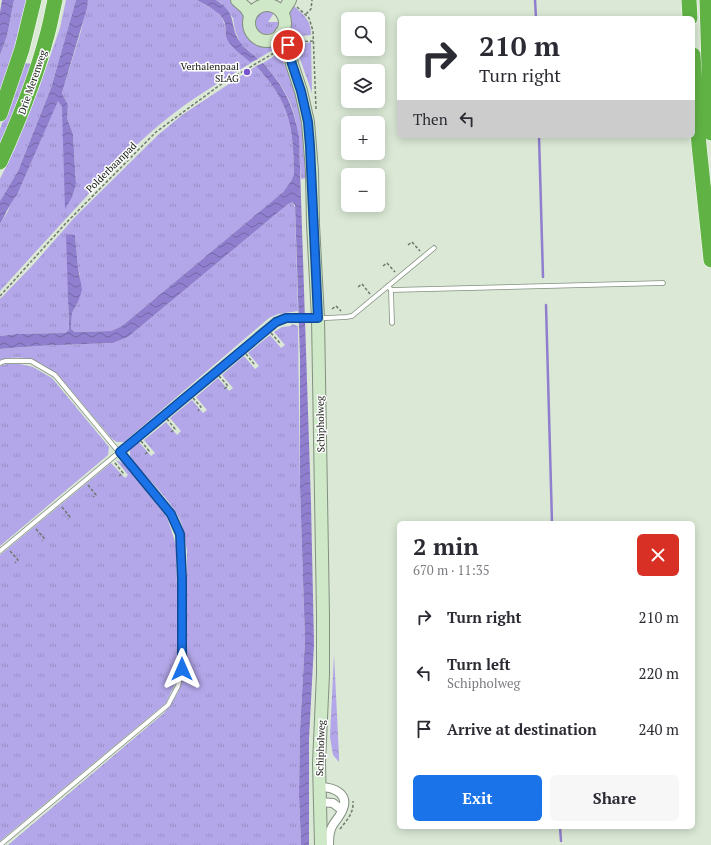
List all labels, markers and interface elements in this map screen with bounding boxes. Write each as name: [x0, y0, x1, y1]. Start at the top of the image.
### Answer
map controls: [341, 12, 385, 212]
button: search: [341, 12, 385, 56]
text: 210 m: [479, 27, 560, 64]
pin: [271, 28, 305, 62]
icon: right: [413, 32, 465, 84]
icon: arrive: [277, 34, 299, 56]
street label: Drie Merenweg: [15, 48, 50, 116]
place label: Verhalenpaal SLAG: [181, 60, 239, 85]
text: Turn right: [479, 63, 561, 87]
button: layers: [341, 64, 385, 108]
marker: Verhalenpaal SLAG: [242, 67, 252, 77]
icon: left: [456, 108, 478, 130]
text: Then: [413, 109, 448, 129]
button: +: [341, 116, 385, 160]
street label: Polderbaanpad: [83, 139, 140, 195]
button: −: [341, 168, 385, 212]
street label: Schipholweg: [313, 395, 327, 452]
text: 2 min: [413, 530, 479, 562]
button: close: [637, 534, 679, 576]
text: 670 m · 11:35: [413, 561, 490, 579]
icon: right: [413, 606, 435, 628]
text: Turn right: [447, 607, 522, 627]
text: 210 m: [638, 607, 679, 627]
position arrow: [161, 648, 203, 690]
text: Turn left: [447, 654, 511, 674]
icon: left: [413, 662, 435, 684]
text: 220 m: [638, 663, 679, 683]
text: Schipholweg: [447, 674, 520, 692]
icon: arrive: [413, 718, 435, 740]
street label: Schipholweg: [313, 719, 328, 776]
text: Arrive at destination: [447, 719, 597, 739]
text: 240 m: [638, 719, 679, 739]
button: Exit: [413, 775, 542, 821]
button: Share: [550, 775, 679, 821]

